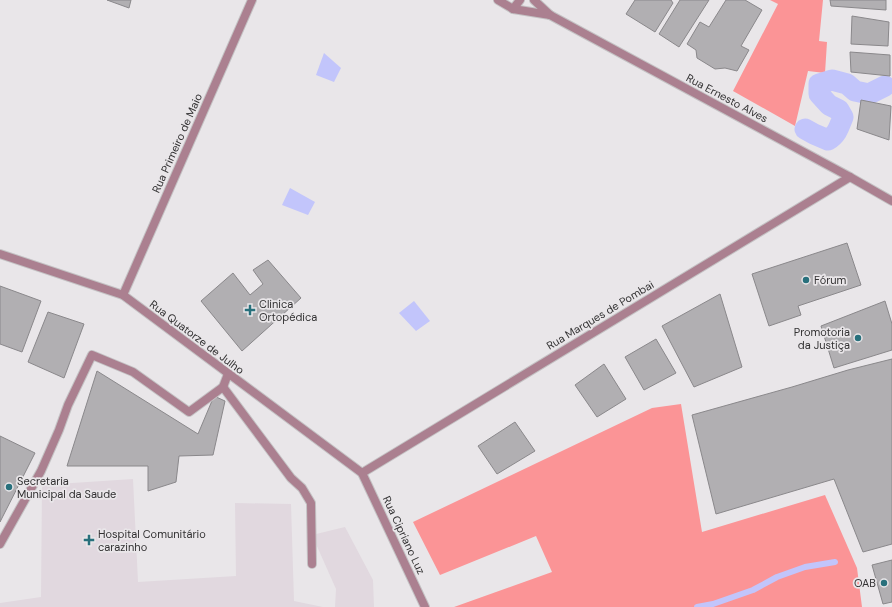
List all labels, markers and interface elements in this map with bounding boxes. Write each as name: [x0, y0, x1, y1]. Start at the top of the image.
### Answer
street label: Rua Ernesto Alves: [684, 71, 770, 125]
street label: Rua Primeiro de Maio: [149, 91, 205, 195]
place label: Fórum: [814, 273, 847, 287]
marker: Fórum: [801, 275, 811, 285]
street label: Rua Marques de Pombai: [544, 277, 656, 353]
street label: Rua Quatorze de Julho: [147, 297, 247, 377]
place label: Clinica Ortopédica: [259, 297, 317, 324]
marker: Clinica Ortopédica: [244, 304, 256, 316]
place label: Promotoria da Justiça: [794, 325, 850, 352]
marker: Promotoria da Justiça: [853, 333, 863, 343]
place label: Secretaria Municipal da Saude: [17, 474, 116, 501]
marker: Secretaria Municipal da Saude: [4, 482, 14, 492]
street label: Rua Cipriano Luz: [380, 494, 428, 576]
place label: Hospital Comunitário carazinho: [98, 527, 206, 554]
marker: Hospital Comunitário carazinho: [83, 534, 95, 546]
place label: OAB: [854, 576, 876, 590]
marker: OAB: [879, 578, 889, 588]

